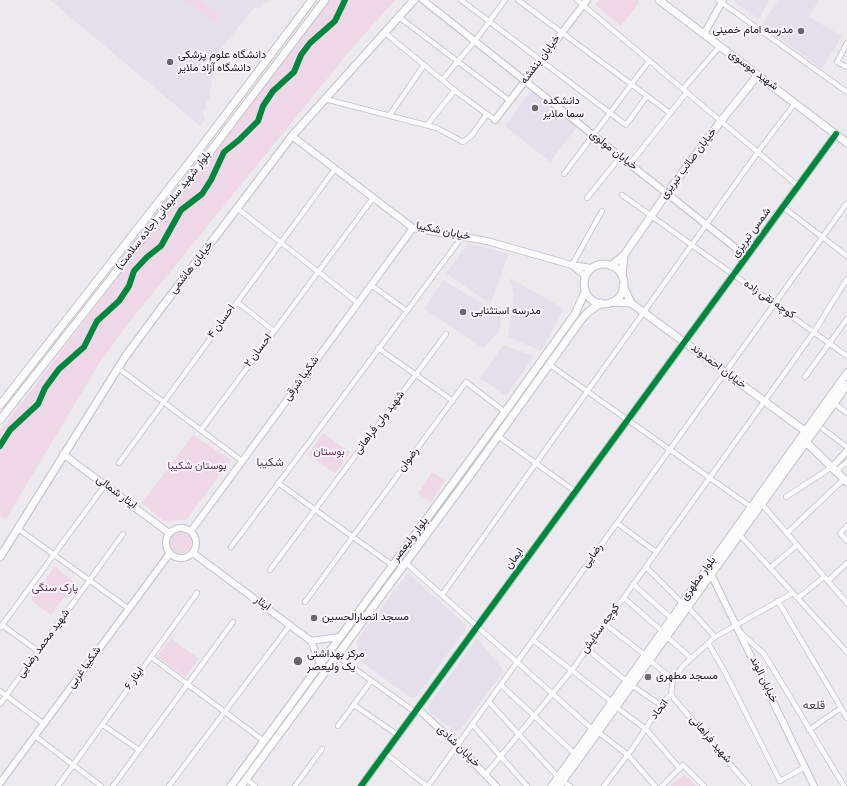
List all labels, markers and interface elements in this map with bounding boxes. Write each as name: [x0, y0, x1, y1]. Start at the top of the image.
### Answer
place label: مدرسه امام خمینی: [712, 24, 793, 38]
marker: مدرسه امام خمینی: [796, 26, 806, 36]
street label: خیابان بنفشه: [518, 33, 564, 87]
street label: شهید موسوی: [726, 48, 780, 94]
place label: دانشگاه علوم پزشکی دانشگاه آزاد ملایر: [178, 49, 266, 75]
marker: دانشگاه علوم پزشکی دانشگاه آزاد ملایر: [165, 57, 175, 67]
place label: دانشکده سما ملایر: [543, 95, 584, 121]
marker: دانشکده سما ملایر: [530, 103, 540, 113]
street label: خیابان صائب تبریزی: [658, 126, 720, 202]
street label: خیابان مولوی: [586, 128, 640, 174]
street label: بلوار شهید سلیمانی (جاده سلامت): [113, 149, 215, 273]
street label: شمس تبریزی: [729, 205, 775, 261]
street label: خیابان شکیبا: [415, 220, 471, 244]
street label: خیابان هاشمی: [167, 239, 217, 297]
street label: کوچه نقی زاده: [741, 277, 797, 323]
street label: احسان ۴: [205, 303, 239, 341]
place label: مدرسه استثنایی: [471, 305, 541, 319]
marker: مدرسه استثنایی: [458, 307, 468, 317]
street label: احسان ۲: [242, 332, 276, 370]
street label: خیابان احمدوند: [688, 342, 748, 392]
street label: شکیبا شرقی: [281, 354, 323, 404]
street label: شهید ولی فراهانی: [352, 389, 408, 457]
street label: رضوان: [396, 445, 422, 475]
park label: بوستان: [313, 446, 345, 460]
district label: شکیبا: [256, 457, 284, 471]
park label: بوستان شکیبا: [168, 460, 226, 474]
street label: ایثار شمالی: [93, 473, 139, 513]
street label: بلوار ولیعصر: [390, 515, 432, 565]
street label: رضایی: [580, 541, 606, 571]
street label: ایمان: [503, 546, 527, 572]
street label: بلوار مطهری: [679, 554, 719, 604]
park label: پارک سنگی: [32, 582, 78, 596]
street label: ایثار: [251, 594, 273, 614]
street label: کوچه ستایش: [579, 602, 623, 656]
street label: شهید محمد رضایی: [15, 607, 73, 681]
place label: مسجد انصارالحسین: [322, 611, 409, 625]
marker: مسجد انصارالحسین: [309, 613, 319, 623]
street label: شکیبا غربی: [65, 644, 105, 692]
place label: مرکز بهداشتی یک ولیعصر: [307, 648, 365, 674]
marker: مرکز بهداشتی یک ولیعصر: [292, 655, 304, 667]
street label: خیابان الوند: [746, 655, 780, 705]
street label: ایثار ۶: [122, 665, 148, 693]
place label: مسجد مطهری: [656, 670, 718, 684]
marker: مسجد مطهری: [643, 672, 653, 682]
street label: اتحاد: [648, 697, 672, 723]
district label: قلعه: [803, 700, 825, 714]
street label: شهید فراهانی: [686, 714, 734, 766]
street label: خیابان شادی: [434, 723, 482, 771]

